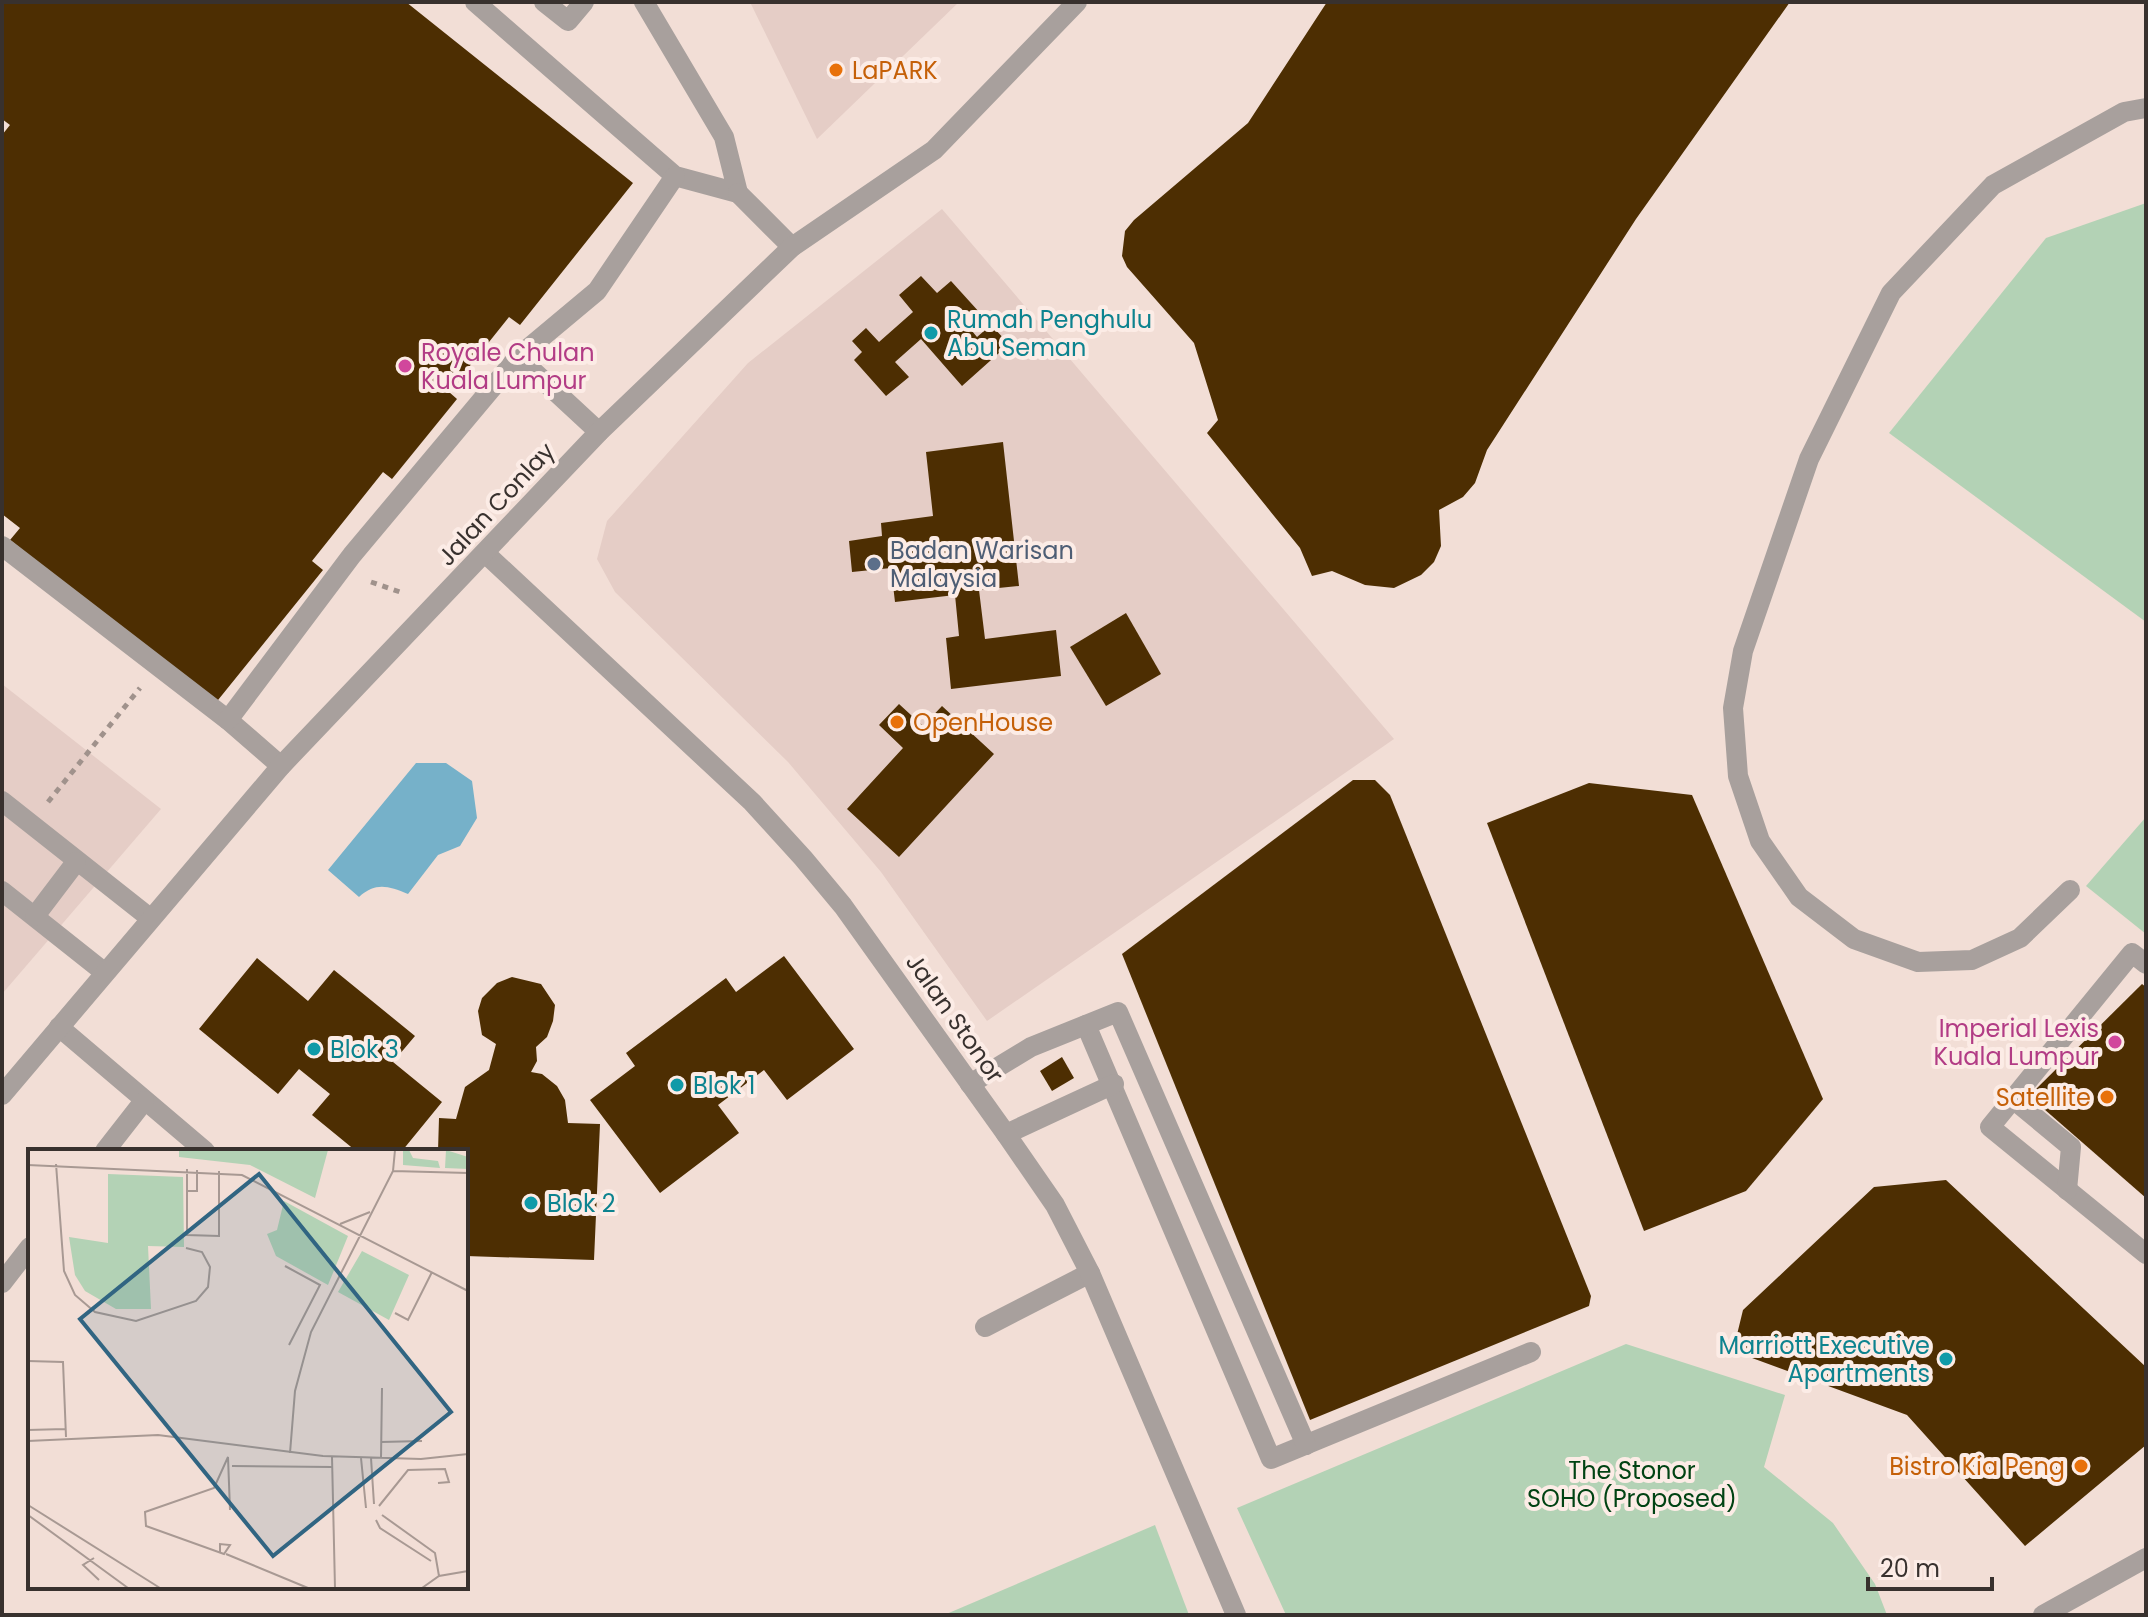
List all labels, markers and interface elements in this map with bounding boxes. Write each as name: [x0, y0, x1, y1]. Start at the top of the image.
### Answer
place label: LaPARK: [852, 54, 938, 87]
marker: LaPARK: [827, 61, 845, 79]
place label: Rumah Penghulu Abu Seman: [947, 303, 1152, 364]
marker: Rumah Penghulu Abu Seman: [922, 324, 940, 342]
place label: Royale Chulan Kuala Lumpur: [421, 336, 595, 397]
marker: Royale Chulan Kuala Lumpur: [396, 357, 414, 375]
street label: Jalan Conlay: [430, 435, 562, 573]
place label: Badan Warisan Malaysia: [890, 534, 1074, 595]
marker: Badan Warisan Malaysia: [865, 555, 883, 573]
place label: OpenHouse: [913, 706, 1053, 739]
marker: OpenHouse: [888, 713, 906, 731]
street label: Jalan Stonor: [898, 947, 1012, 1089]
place label: Imperial Lexis Kuala Lumpur: [1934, 1012, 2099, 1073]
place label: Blok 3: [330, 1033, 399, 1066]
marker: Imperial Lexis Kuala Lumpur: [2106, 1033, 2124, 1051]
marker: Blok 3: [305, 1040, 323, 1058]
place label: Blok 1: [693, 1069, 755, 1102]
marker: Blok 1: [668, 1076, 686, 1094]
place label: Satellite: [1996, 1081, 2091, 1114]
marker: Satellite: [2098, 1088, 2116, 1106]
inset map: [28, 1149, 468, 1589]
place label: Blok 2: [547, 1187, 616, 1220]
marker: Blok 2: [522, 1194, 540, 1212]
place label: Marriott Executive Apartments: [1718, 1329, 1930, 1390]
marker: Marriott Executive Apartments: [1937, 1350, 1955, 1368]
place label: Bistro Kia Peng: [1889, 1450, 2065, 1483]
park label: The Stonor SOHO (Proposed): [1527, 1454, 1737, 1515]
marker: Bistro Kia Peng: [2072, 1457, 2090, 1475]
scale bar: [1868, 1541, 1992, 1591]
text: 20 m: [1880, 1552, 1940, 1585]

